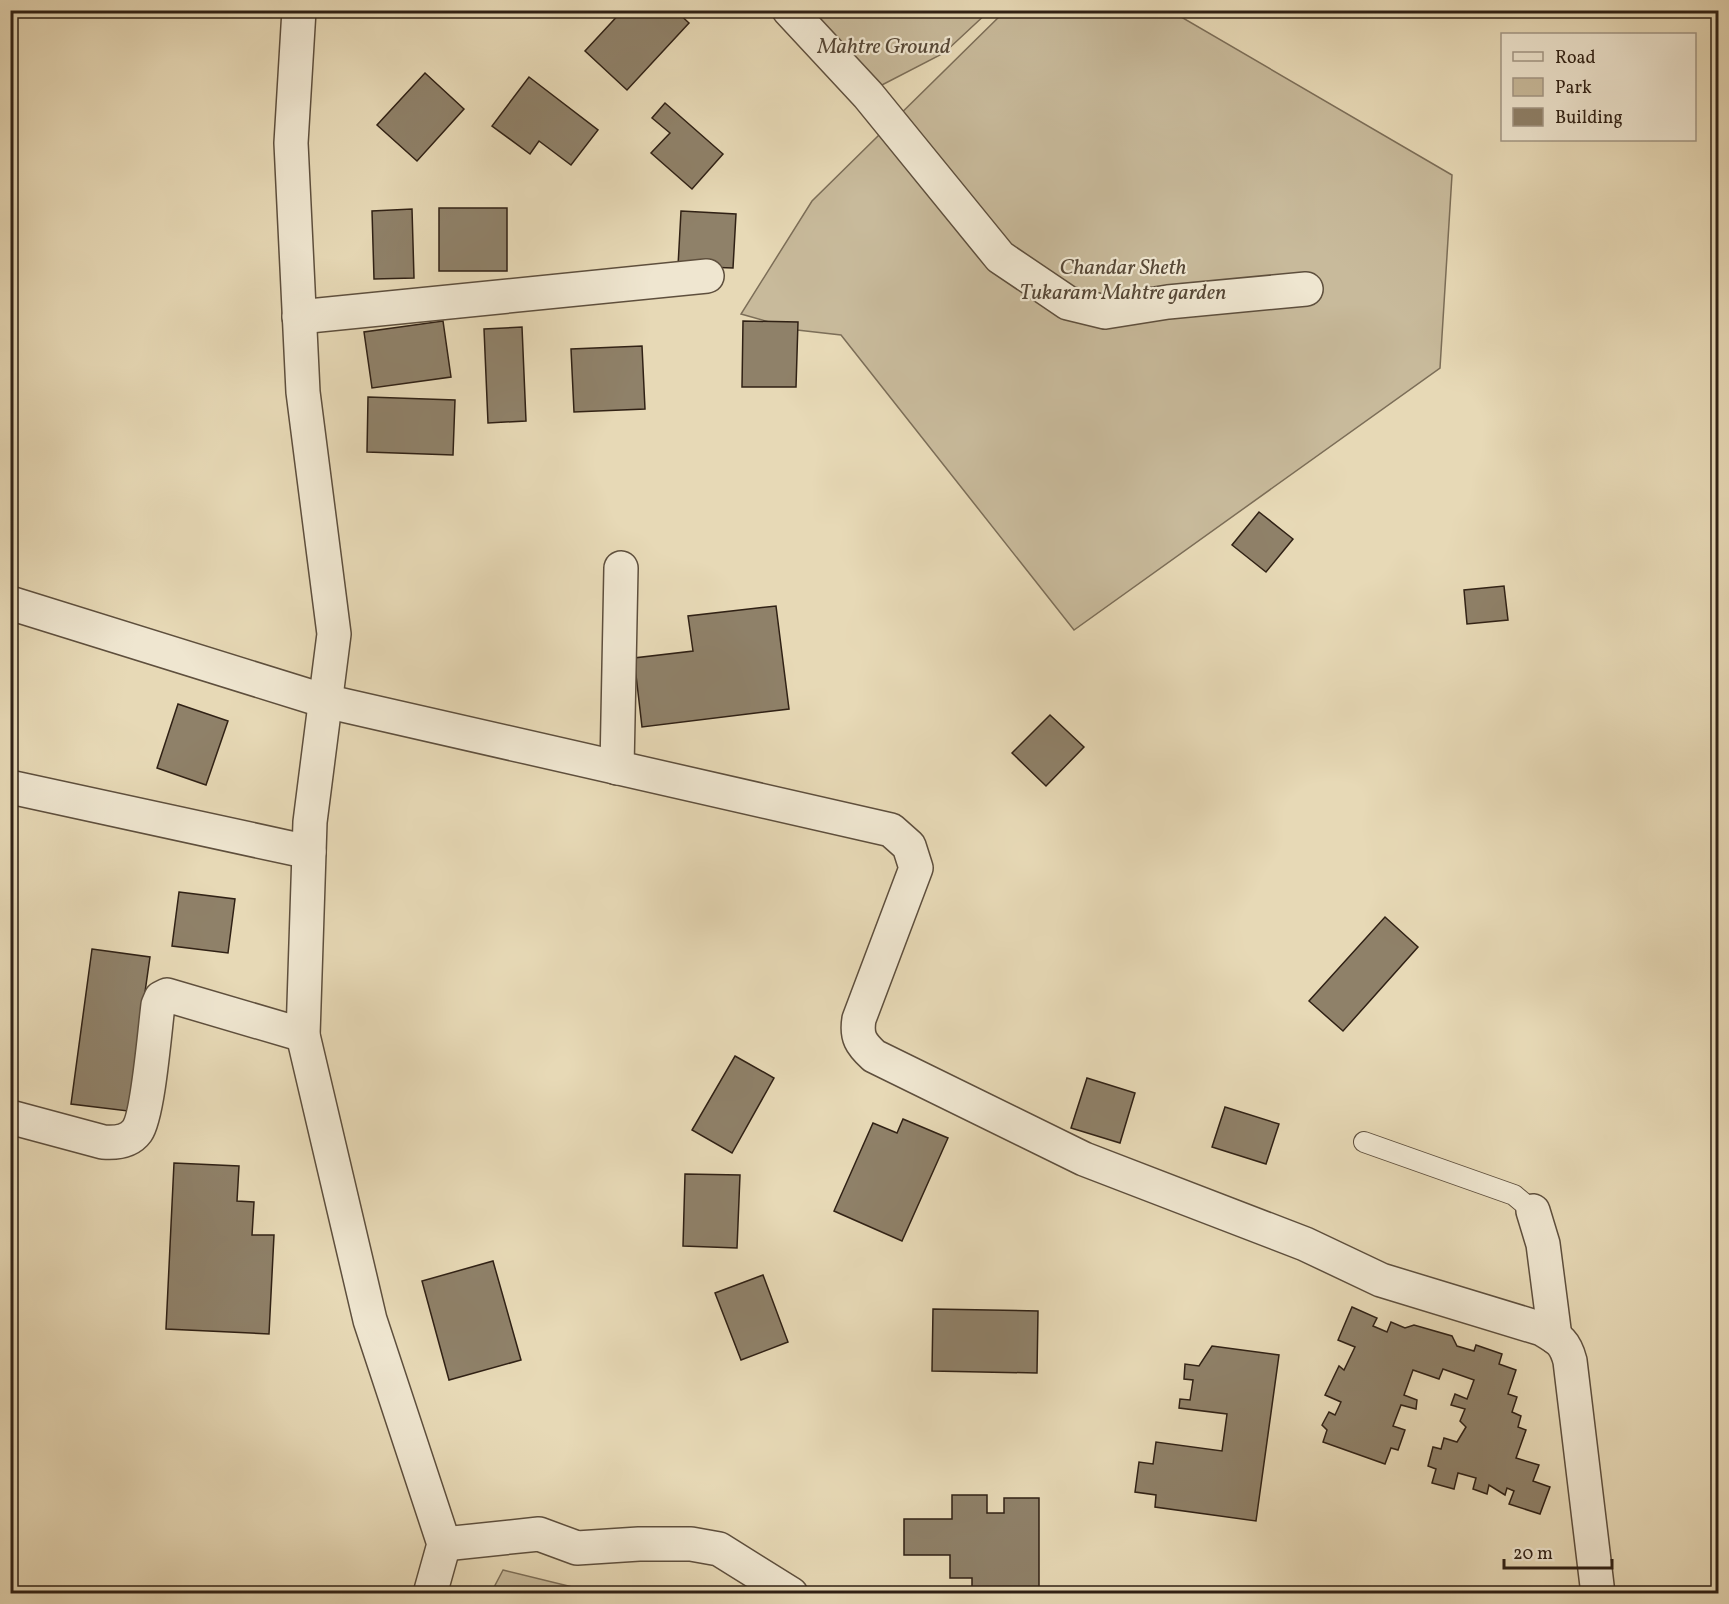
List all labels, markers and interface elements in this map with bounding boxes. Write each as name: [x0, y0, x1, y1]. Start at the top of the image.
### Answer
park label: Mahtre Ground: [816, 32, 951, 63]
legend: [1501, 33, 1696, 141]
text: Road: [1555, 46, 1596, 71]
text: Park: [1555, 76, 1592, 101]
text: Building: [1555, 106, 1623, 131]
park label: Chandar Sheth Tukaram Mahtre garden: [1020, 253, 1226, 309]
scale bar: [1504, 1532, 1612, 1570]
text: 20 m: [1513, 1542, 1553, 1567]

